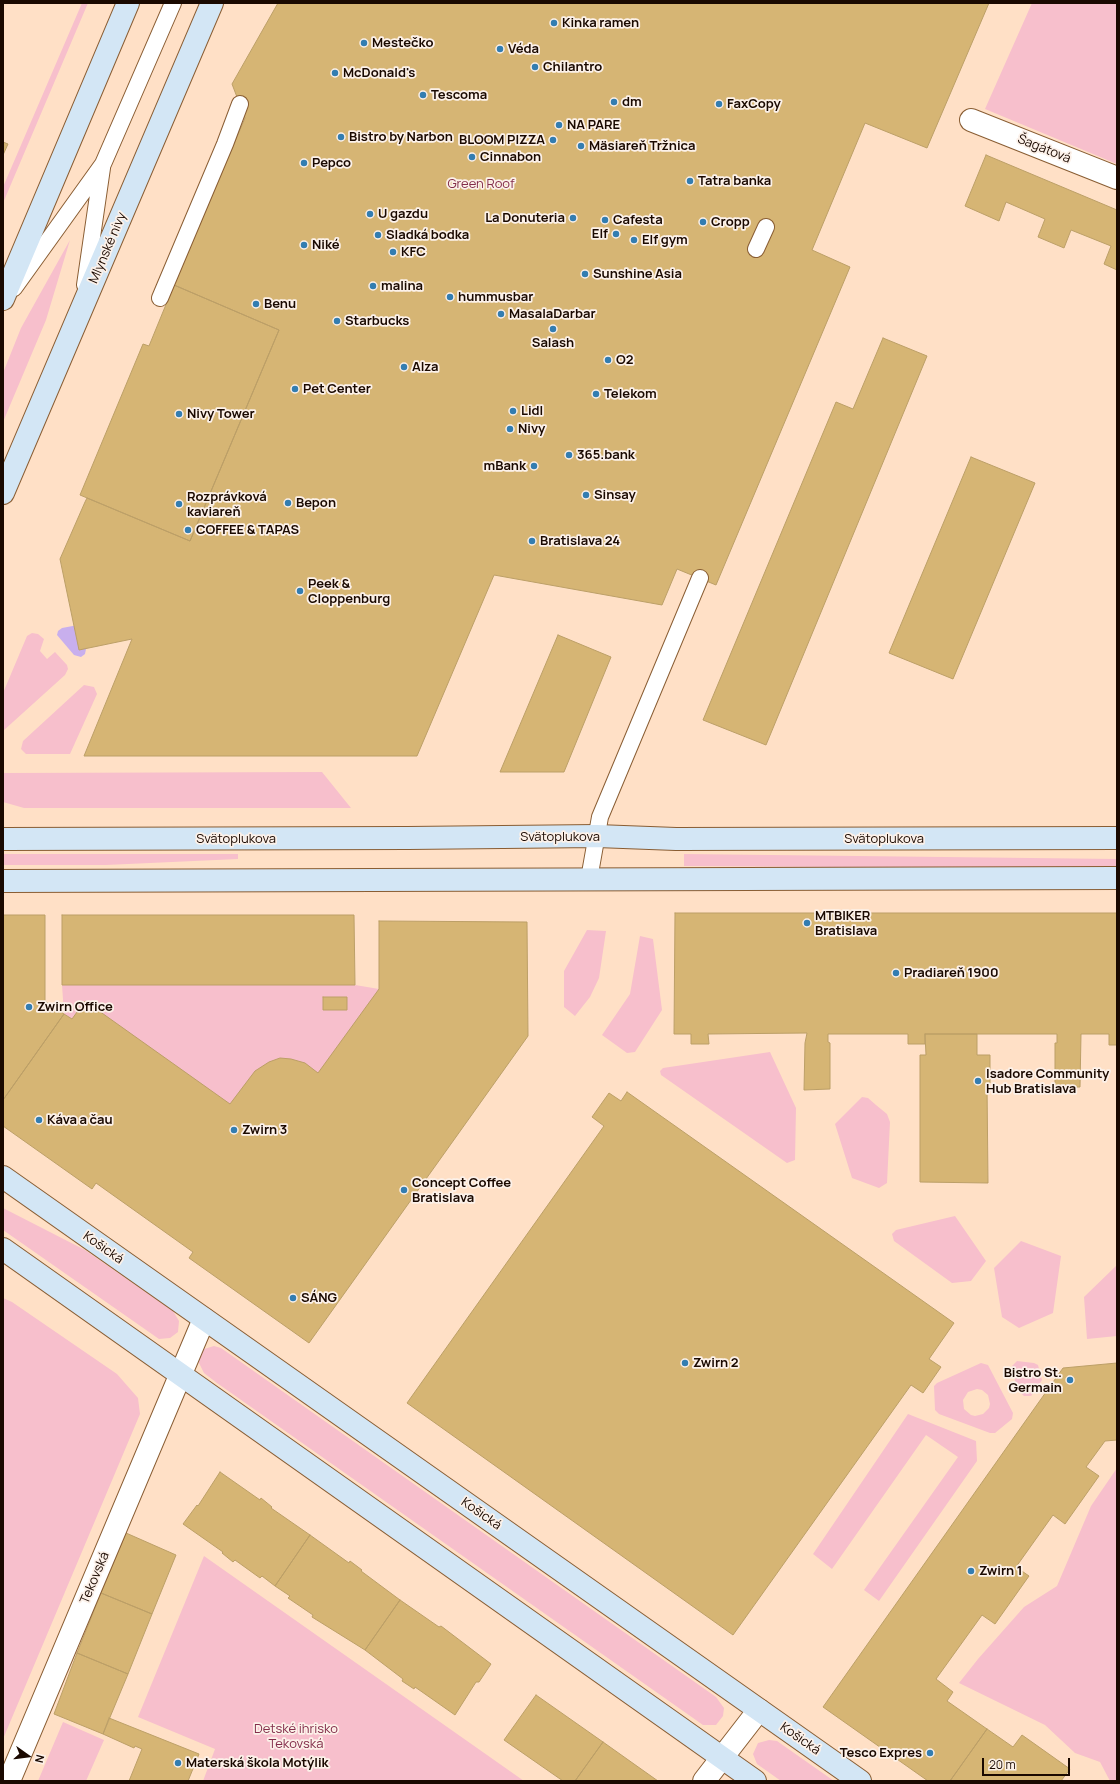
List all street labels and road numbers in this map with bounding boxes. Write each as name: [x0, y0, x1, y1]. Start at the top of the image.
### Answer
street label: Šagátová: [1015, 131, 1073, 167]
street label: Mlynské nivy: [86, 210, 130, 286]
street label: Svätoplukova: [520, 829, 600, 845]
street label: Svätoplukova: [196, 831, 276, 847]
street label: Svätoplukova: [844, 831, 924, 847]
street label: Košická: [80, 1229, 126, 1267]
street label: Košická: [458, 1495, 504, 1533]
street label: Tekovská: [77, 1550, 113, 1606]
street label: Košická: [777, 1720, 823, 1758]

